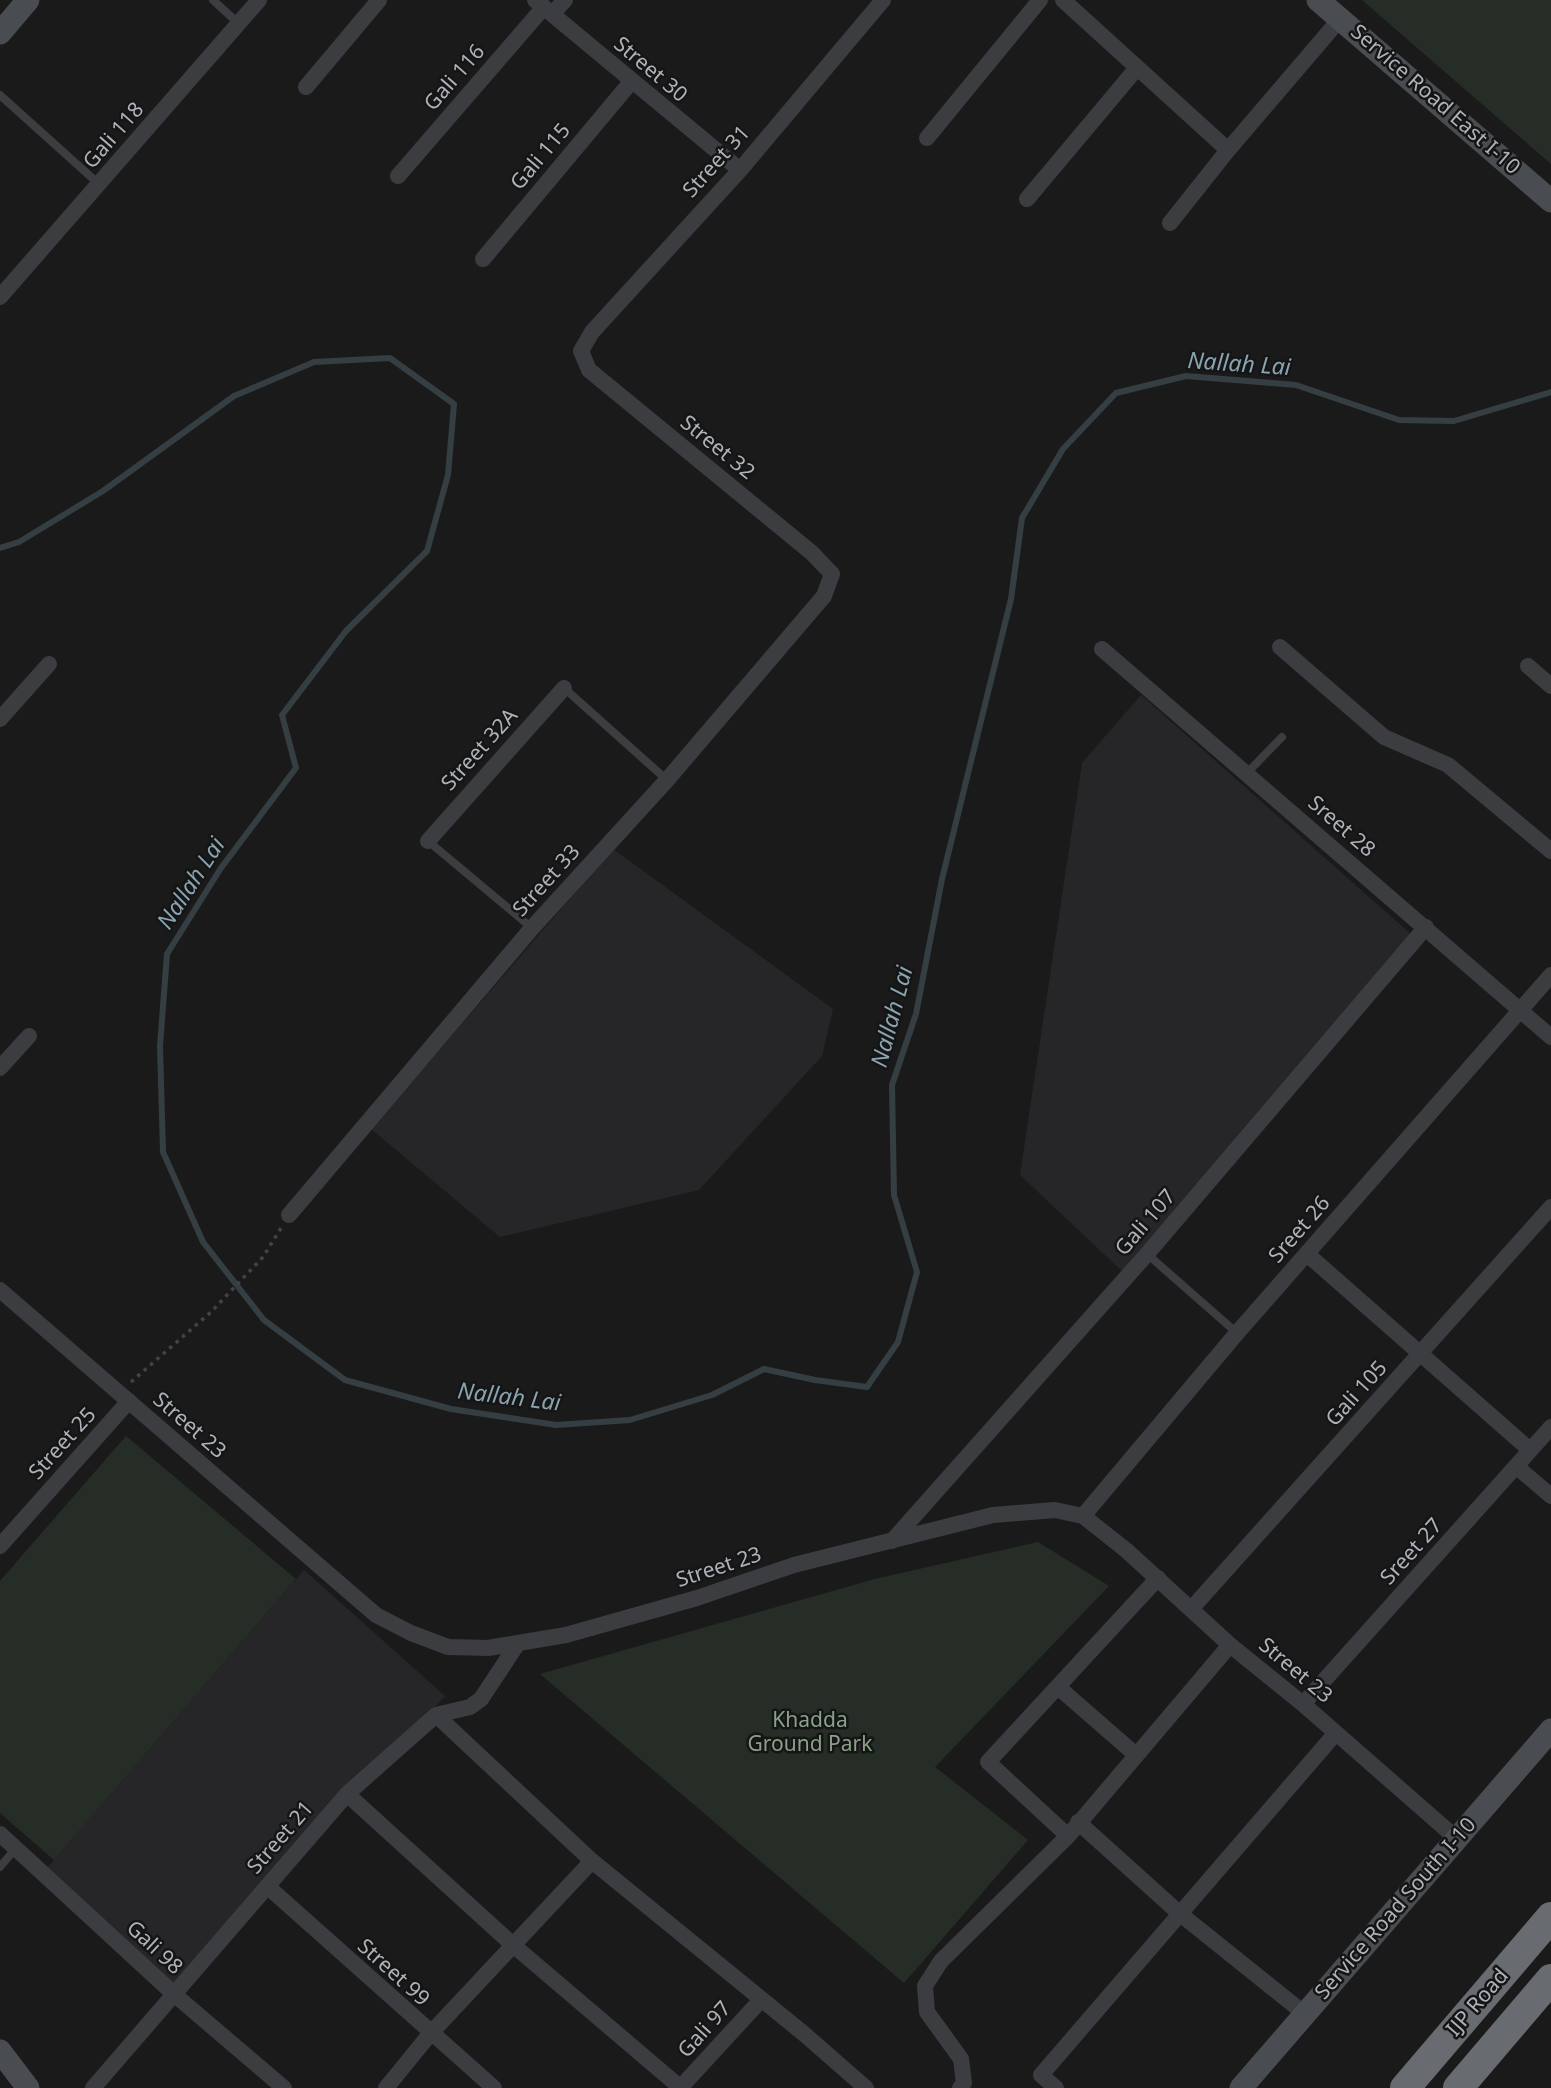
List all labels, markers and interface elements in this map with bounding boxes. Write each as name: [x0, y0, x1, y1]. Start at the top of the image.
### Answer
street label: Service Road East I-10: [1345, 20, 1525, 180]
street label: Street 30: [608, 32, 692, 108]
street label: Gali 116: [419, 40, 491, 116]
street label: Gali 118: [78, 98, 150, 174]
street label: Gali 115: [506, 118, 576, 196]
street label: Street 31: [678, 121, 756, 203]
water label: Nallah Lai: [1186, 348, 1292, 382]
street label: Street 32: [675, 410, 759, 486]
street label: Street 32A: [437, 704, 523, 796]
street label: Sreet 28: [1302, 791, 1380, 863]
water label: Nallah Lai: [152, 833, 232, 935]
street label: Street 33: [508, 840, 586, 922]
water label: Nallah Lai: [866, 963, 920, 1071]
street label: Gali 107: [1110, 1185, 1182, 1261]
street label: Sreet 26: [1264, 1191, 1336, 1269]
street label: Gali 105: [1321, 1356, 1393, 1432]
water label: Nallah Lai: [456, 1378, 562, 1418]
street label: Street 23: [147, 1388, 231, 1464]
street label: Street 25: [24, 1403, 102, 1485]
street label: Sreet 27: [1376, 1514, 1448, 1590]
street label: Street 23: [673, 1542, 765, 1594]
street label: Street 23: [1253, 1633, 1337, 1709]
park label: Khadda Ground Park: [748, 1708, 872, 1758]
street label: Street 21: [243, 1796, 319, 1880]
street label: Service Road South I-10: [1310, 1813, 1482, 2005]
street label: Gali 98: [121, 1916, 187, 1980]
street label: Street 99: [352, 1934, 434, 2012]
street label: IJP Road: [1442, 1964, 1514, 2042]
street label: Gali 97: [673, 1997, 737, 2063]

